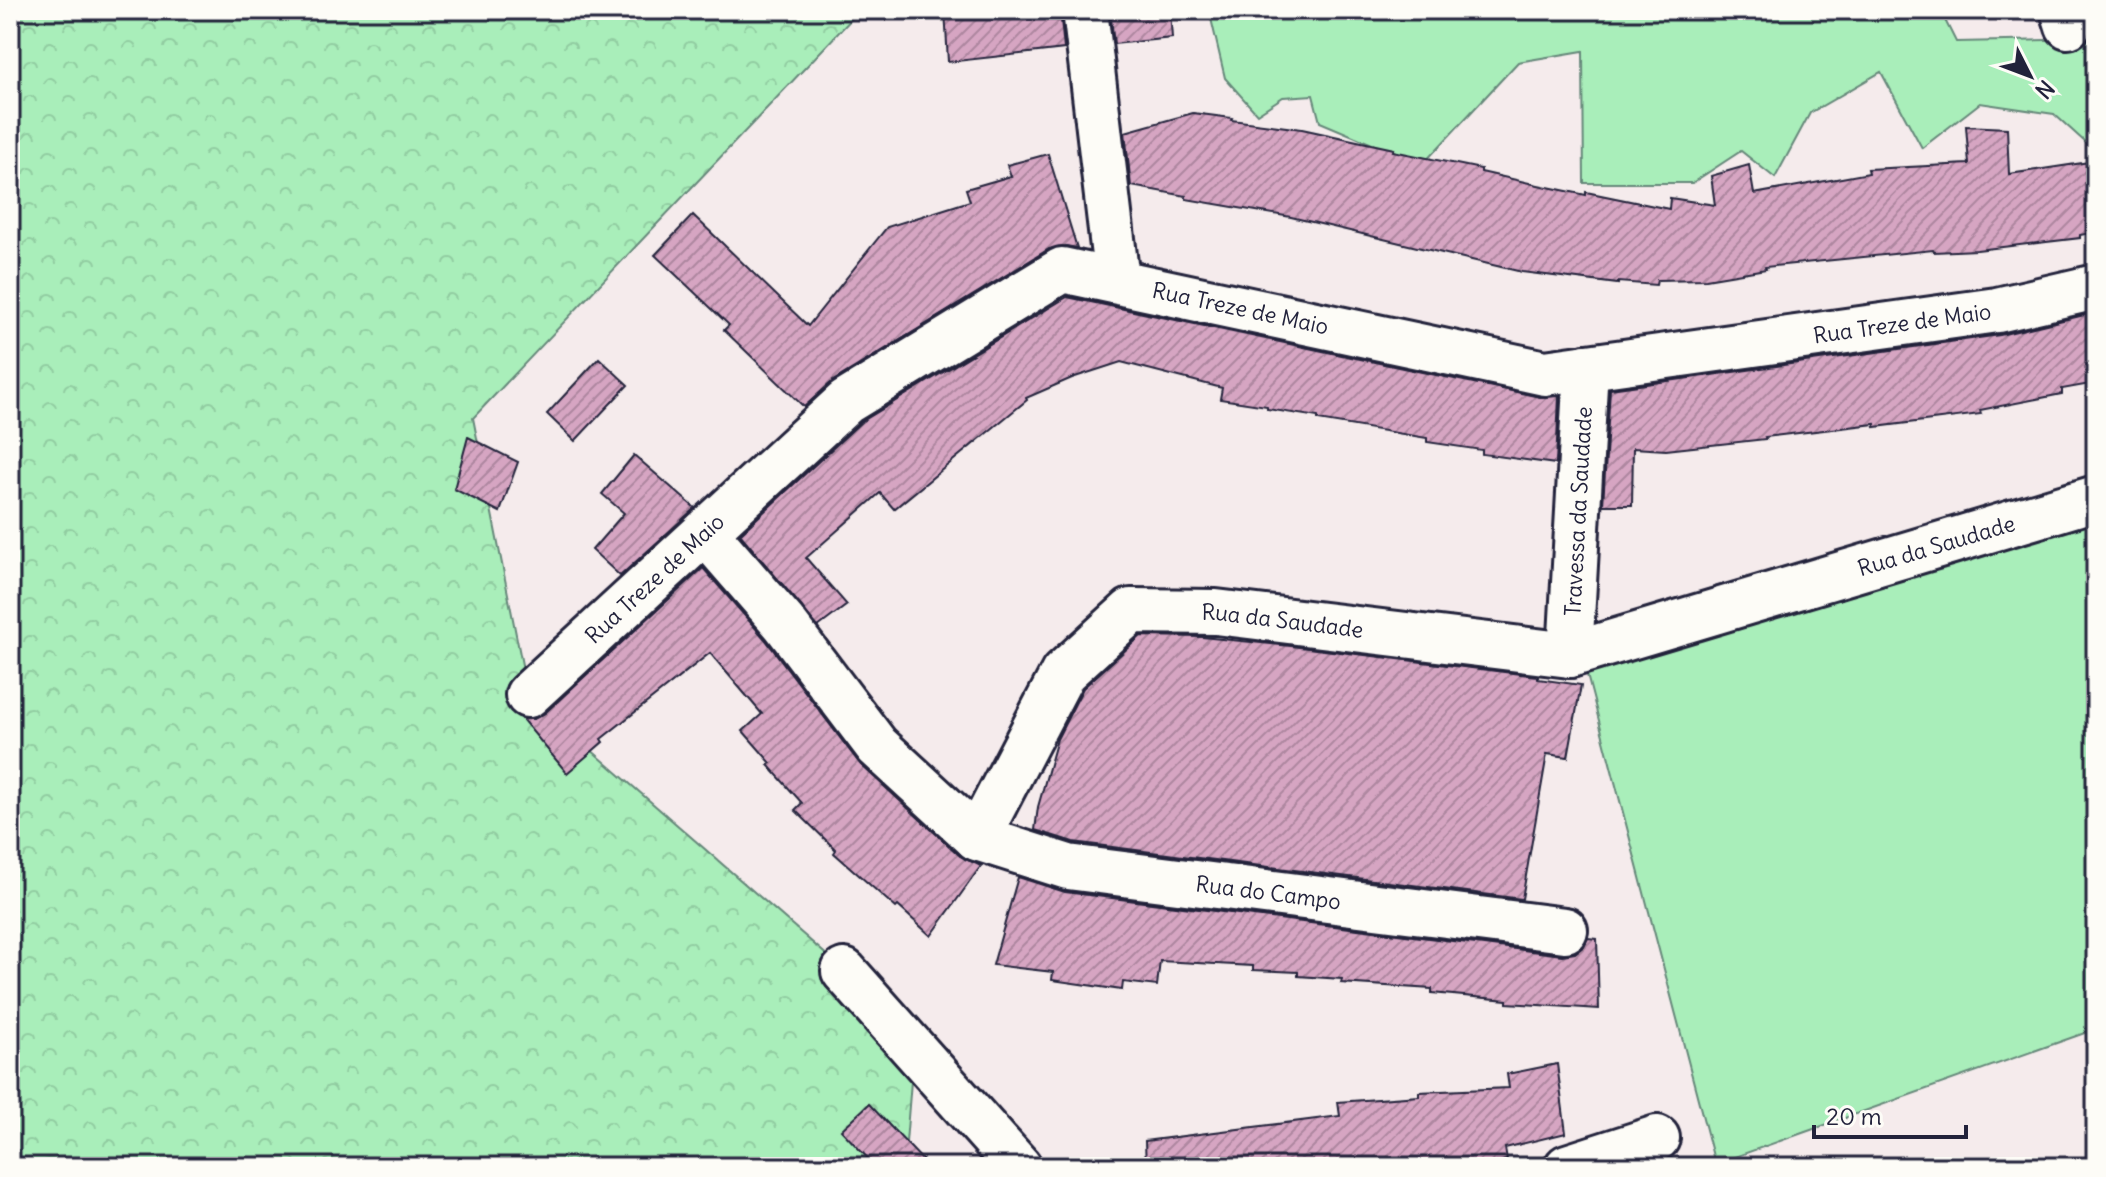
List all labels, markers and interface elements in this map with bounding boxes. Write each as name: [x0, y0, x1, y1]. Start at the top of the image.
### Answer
north arrow: [1990, 36, 2070, 116]
text: N: [2029, 74, 2060, 104]
street label: Rua Treze de Maio: [1150, 276, 1331, 340]
street label: Rua Treze de Maio: [1811, 297, 1993, 349]
street label: Travessa da Saudade: [1558, 406, 1598, 617]
street label: Rua Treze de Maio: [579, 507, 730, 650]
street label: Rua da Saudade: [1854, 509, 2018, 582]
street label: Rua da Saudade: [1201, 598, 1365, 644]
street label: Rua do Campo: [1194, 869, 1343, 915]
scale bar: [1814, 1089, 1966, 1139]
text: 20 m: [1826, 1101, 1882, 1131]

